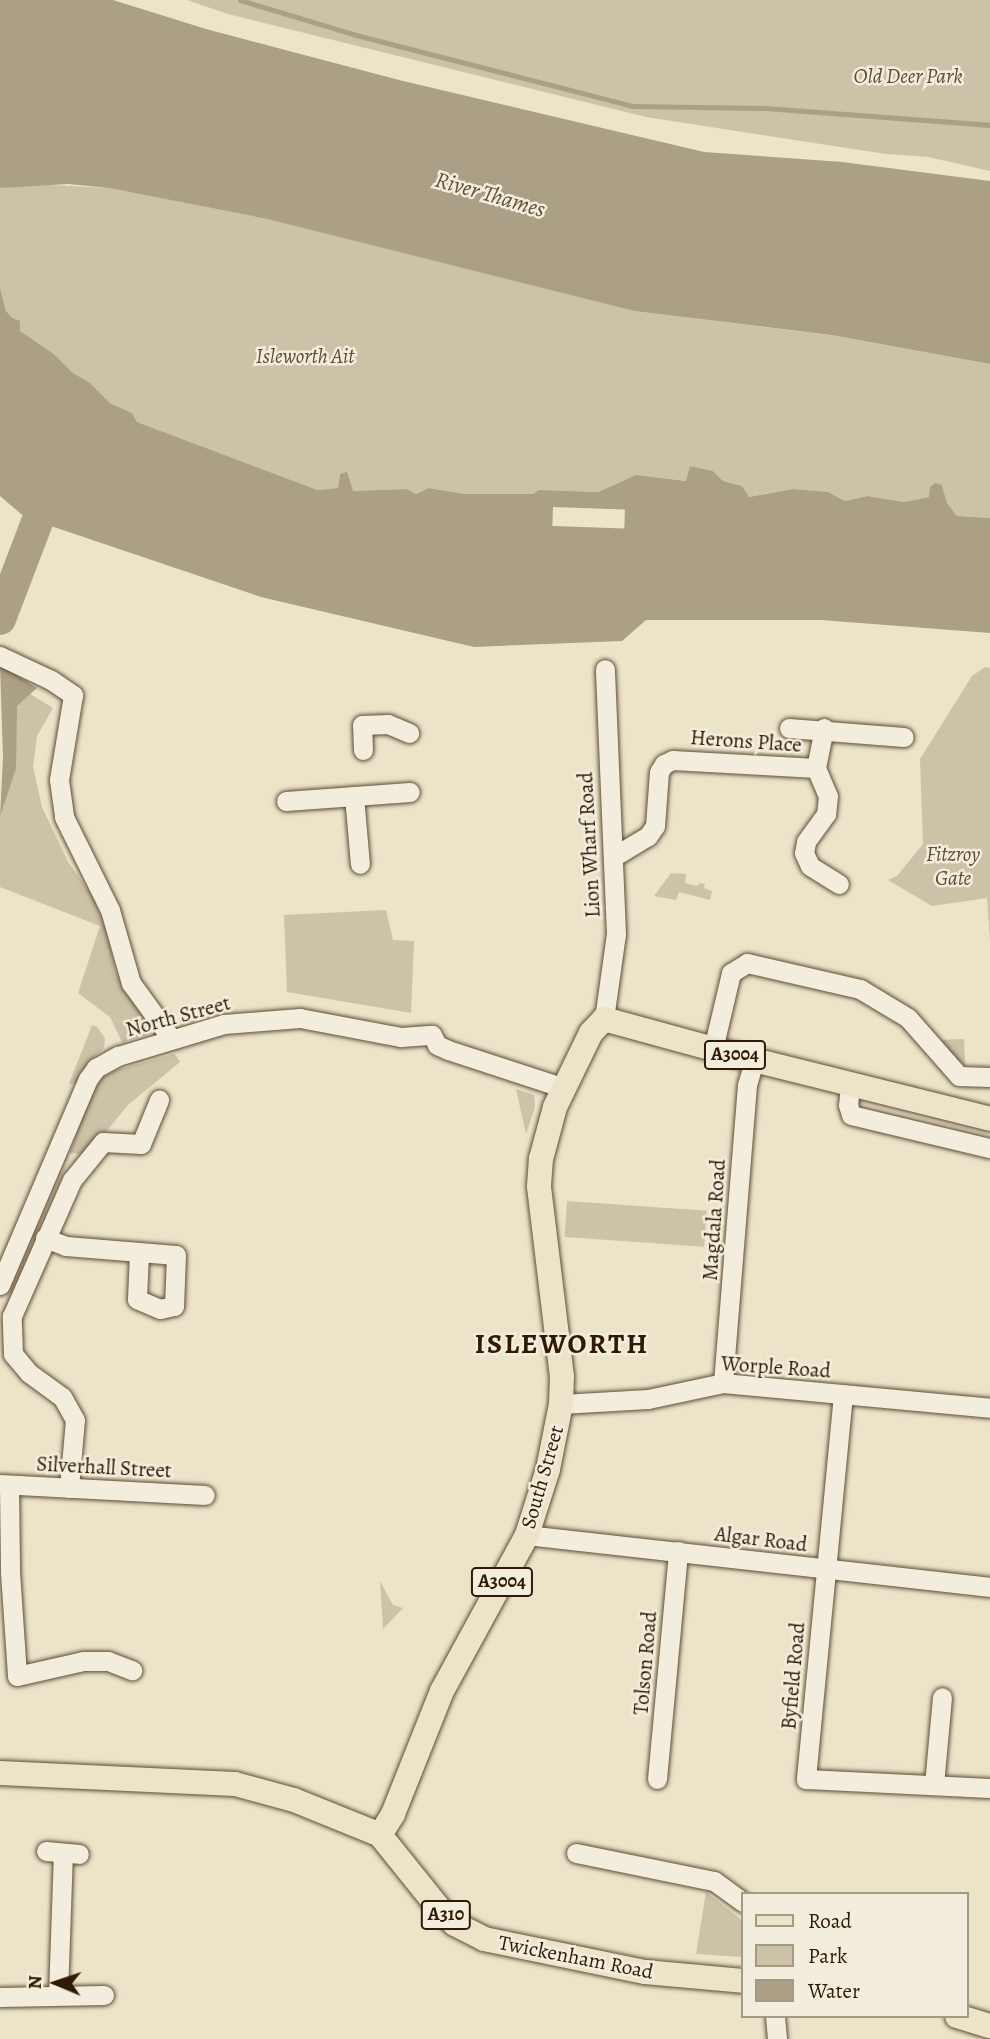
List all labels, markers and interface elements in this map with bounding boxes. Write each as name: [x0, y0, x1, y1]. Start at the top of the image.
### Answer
park label: Old Deer Park: [854, 63, 962, 89]
water label: River Thames: [432, 166, 548, 224]
park label: Isleworth Ait: [256, 343, 354, 369]
street label: Herons Place: [689, 725, 803, 757]
street label: Lion Wharf Road: [573, 771, 605, 919]
park label: Fitzroy Gate: [926, 841, 980, 891]
street label: North Street: [123, 990, 233, 1042]
road number: A3004: [704, 1040, 766, 1070]
street label: Magdala Road: [697, 1158, 731, 1282]
district label: ISLEWORTH: [476, 1327, 648, 1361]
street label: Worple Road: [720, 1351, 832, 1383]
street label: South Street: [515, 1422, 569, 1532]
street label: Silverhall Street: [36, 1451, 172, 1483]
street label: Algar Road: [713, 1521, 809, 1557]
road number: A3004: [470, 1566, 534, 1598]
street label: Tolson Road: [628, 1610, 662, 1716]
street label: Byfield Road: [776, 1621, 810, 1731]
legend: [741, 1892, 969, 2018]
road number: A310: [420, 1899, 472, 1930]
text: Road: [808, 1907, 852, 1935]
street label: Twickenham Road: [496, 1930, 656, 1984]
text: Park: [808, 1942, 847, 1970]
north arrow: [21, 1948, 91, 2018]
text: N: [22, 1975, 48, 1990]
text: Water: [808, 1977, 860, 2005]

